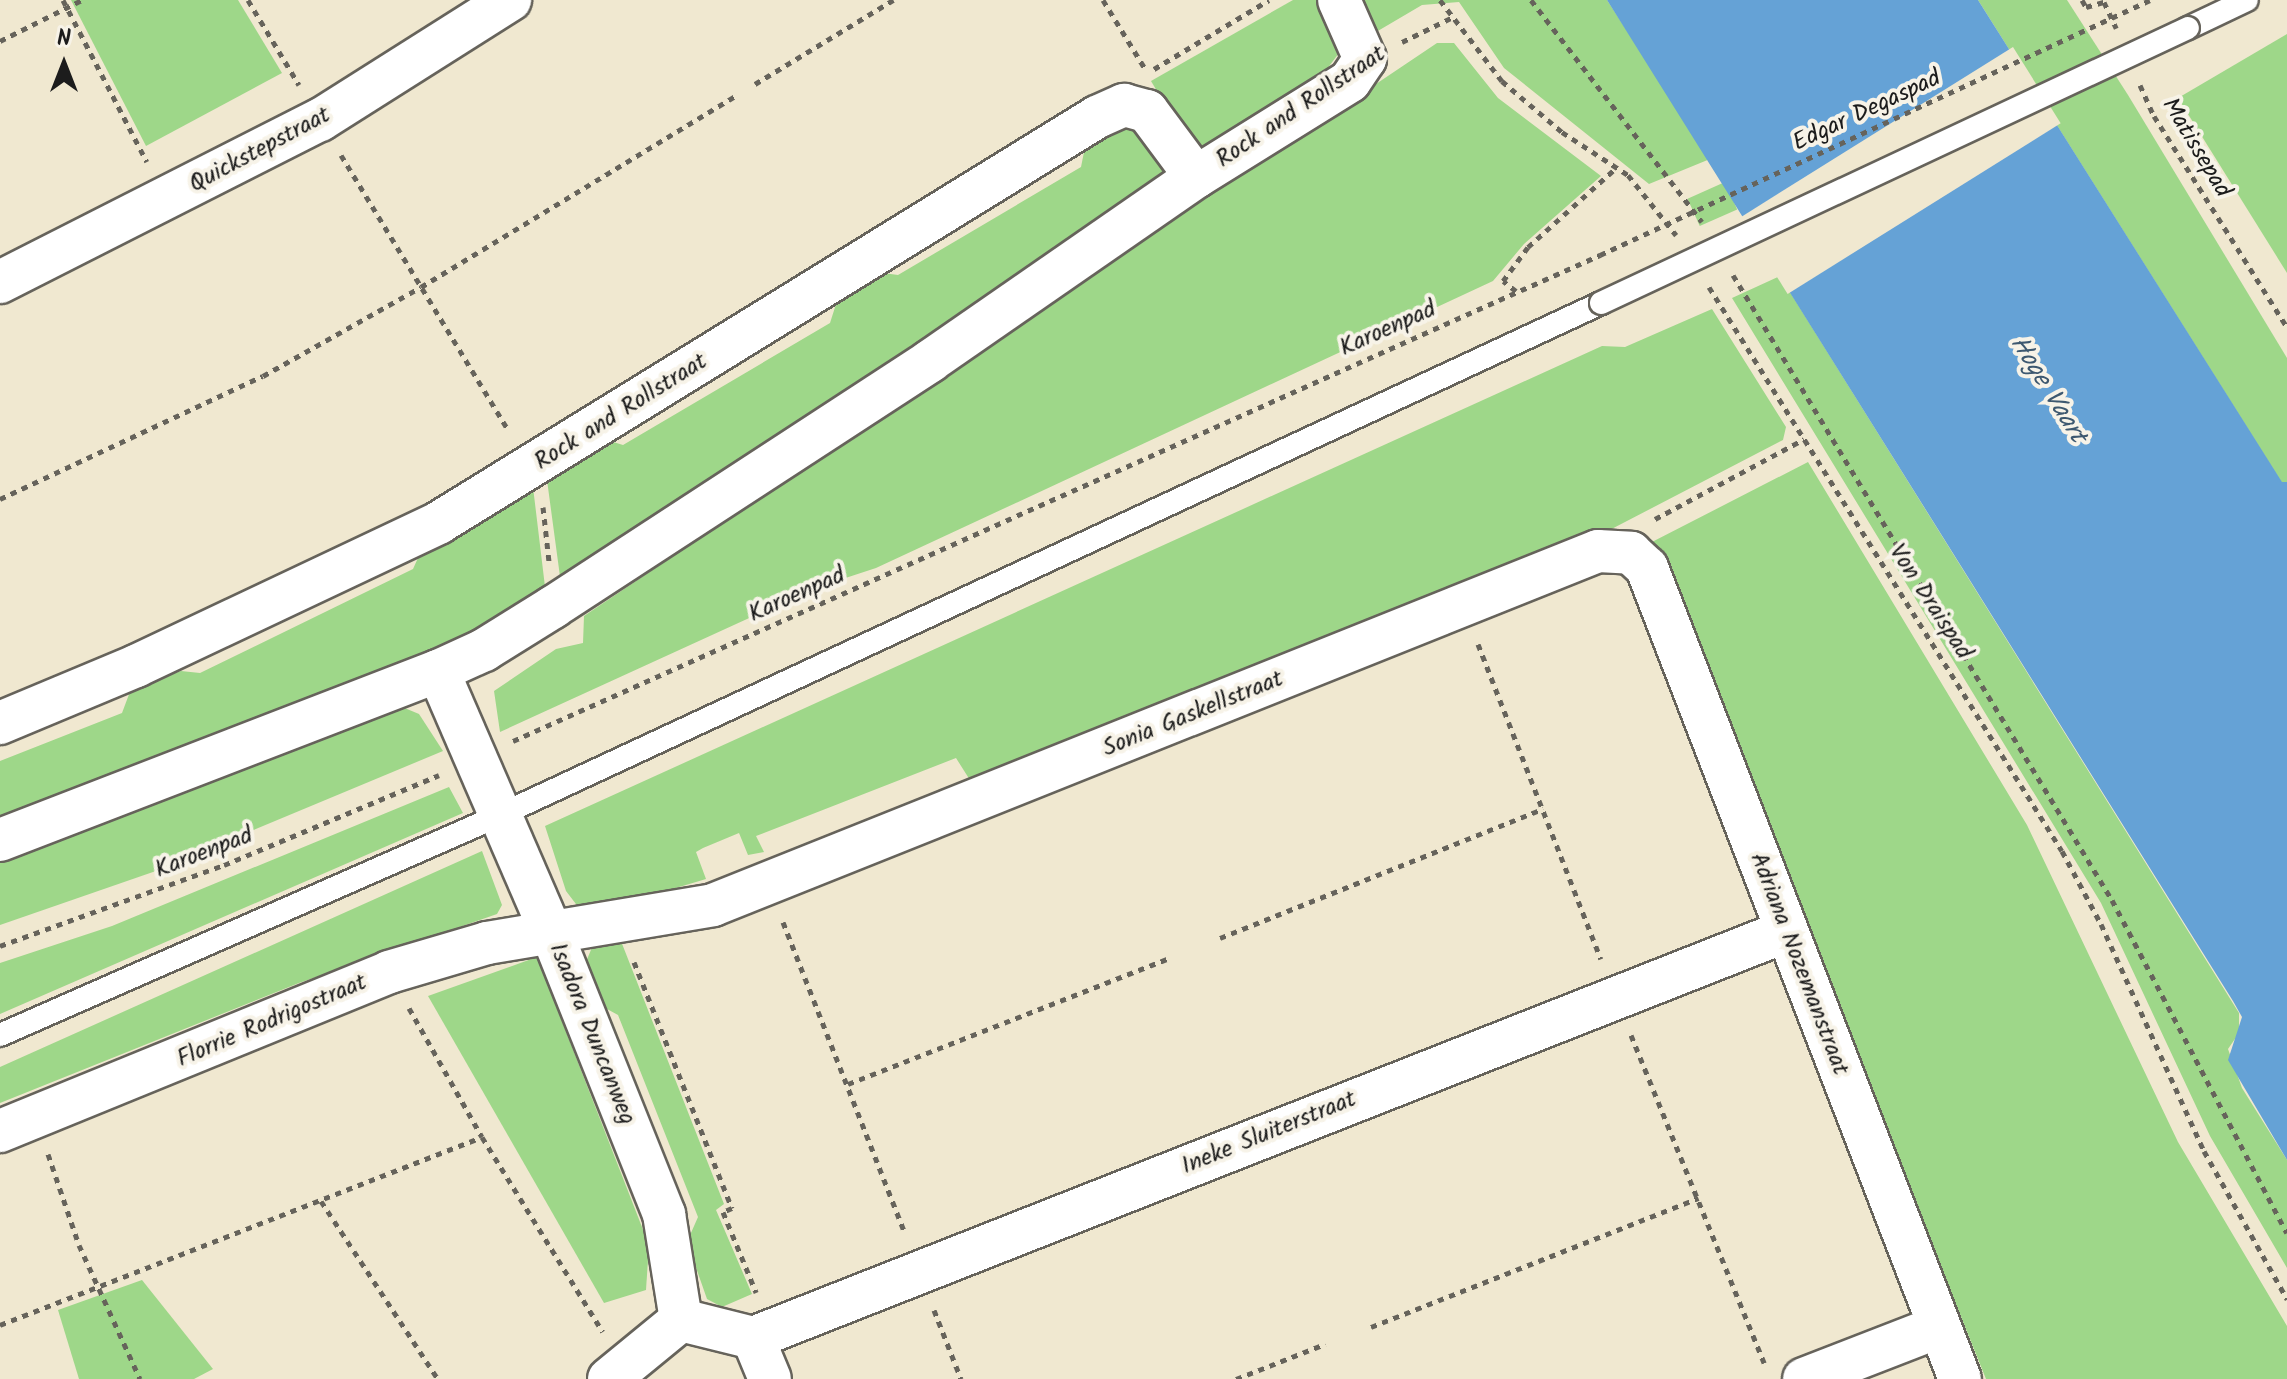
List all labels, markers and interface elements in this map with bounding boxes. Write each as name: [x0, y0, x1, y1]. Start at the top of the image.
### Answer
text: N: [57, 22, 71, 57]
north arrow: [24, 24, 104, 104]
street label: Rock and Rollstraat: [1211, 40, 1391, 174]
street label: Edgar Degaspad: [1788, 64, 1946, 158]
street label: Matissepad: [2155, 93, 2237, 203]
street label: Quickstepstraat: [185, 101, 335, 199]
street label: Karoenpad: [1335, 295, 1441, 363]
water label: Hoge Vaart: [2002, 331, 2092, 449]
street label: Rock and Rollstraat: [529, 347, 713, 477]
street label: Von Draispad: [1882, 539, 1978, 665]
street label: Karoenpad: [744, 561, 850, 629]
street label: Sonia Gaskellstraat: [1098, 665, 1288, 763]
street label: Karoenpad: [151, 821, 257, 885]
street label: Adriana Nozemanstraat: [1743, 849, 1855, 1079]
street label: Isadora Duncanweg: [542, 939, 642, 1129]
street label: Florrie Rodrigostraat: [173, 968, 371, 1074]
street label: Ineke Sluiterstraat: [1177, 1085, 1361, 1181]

